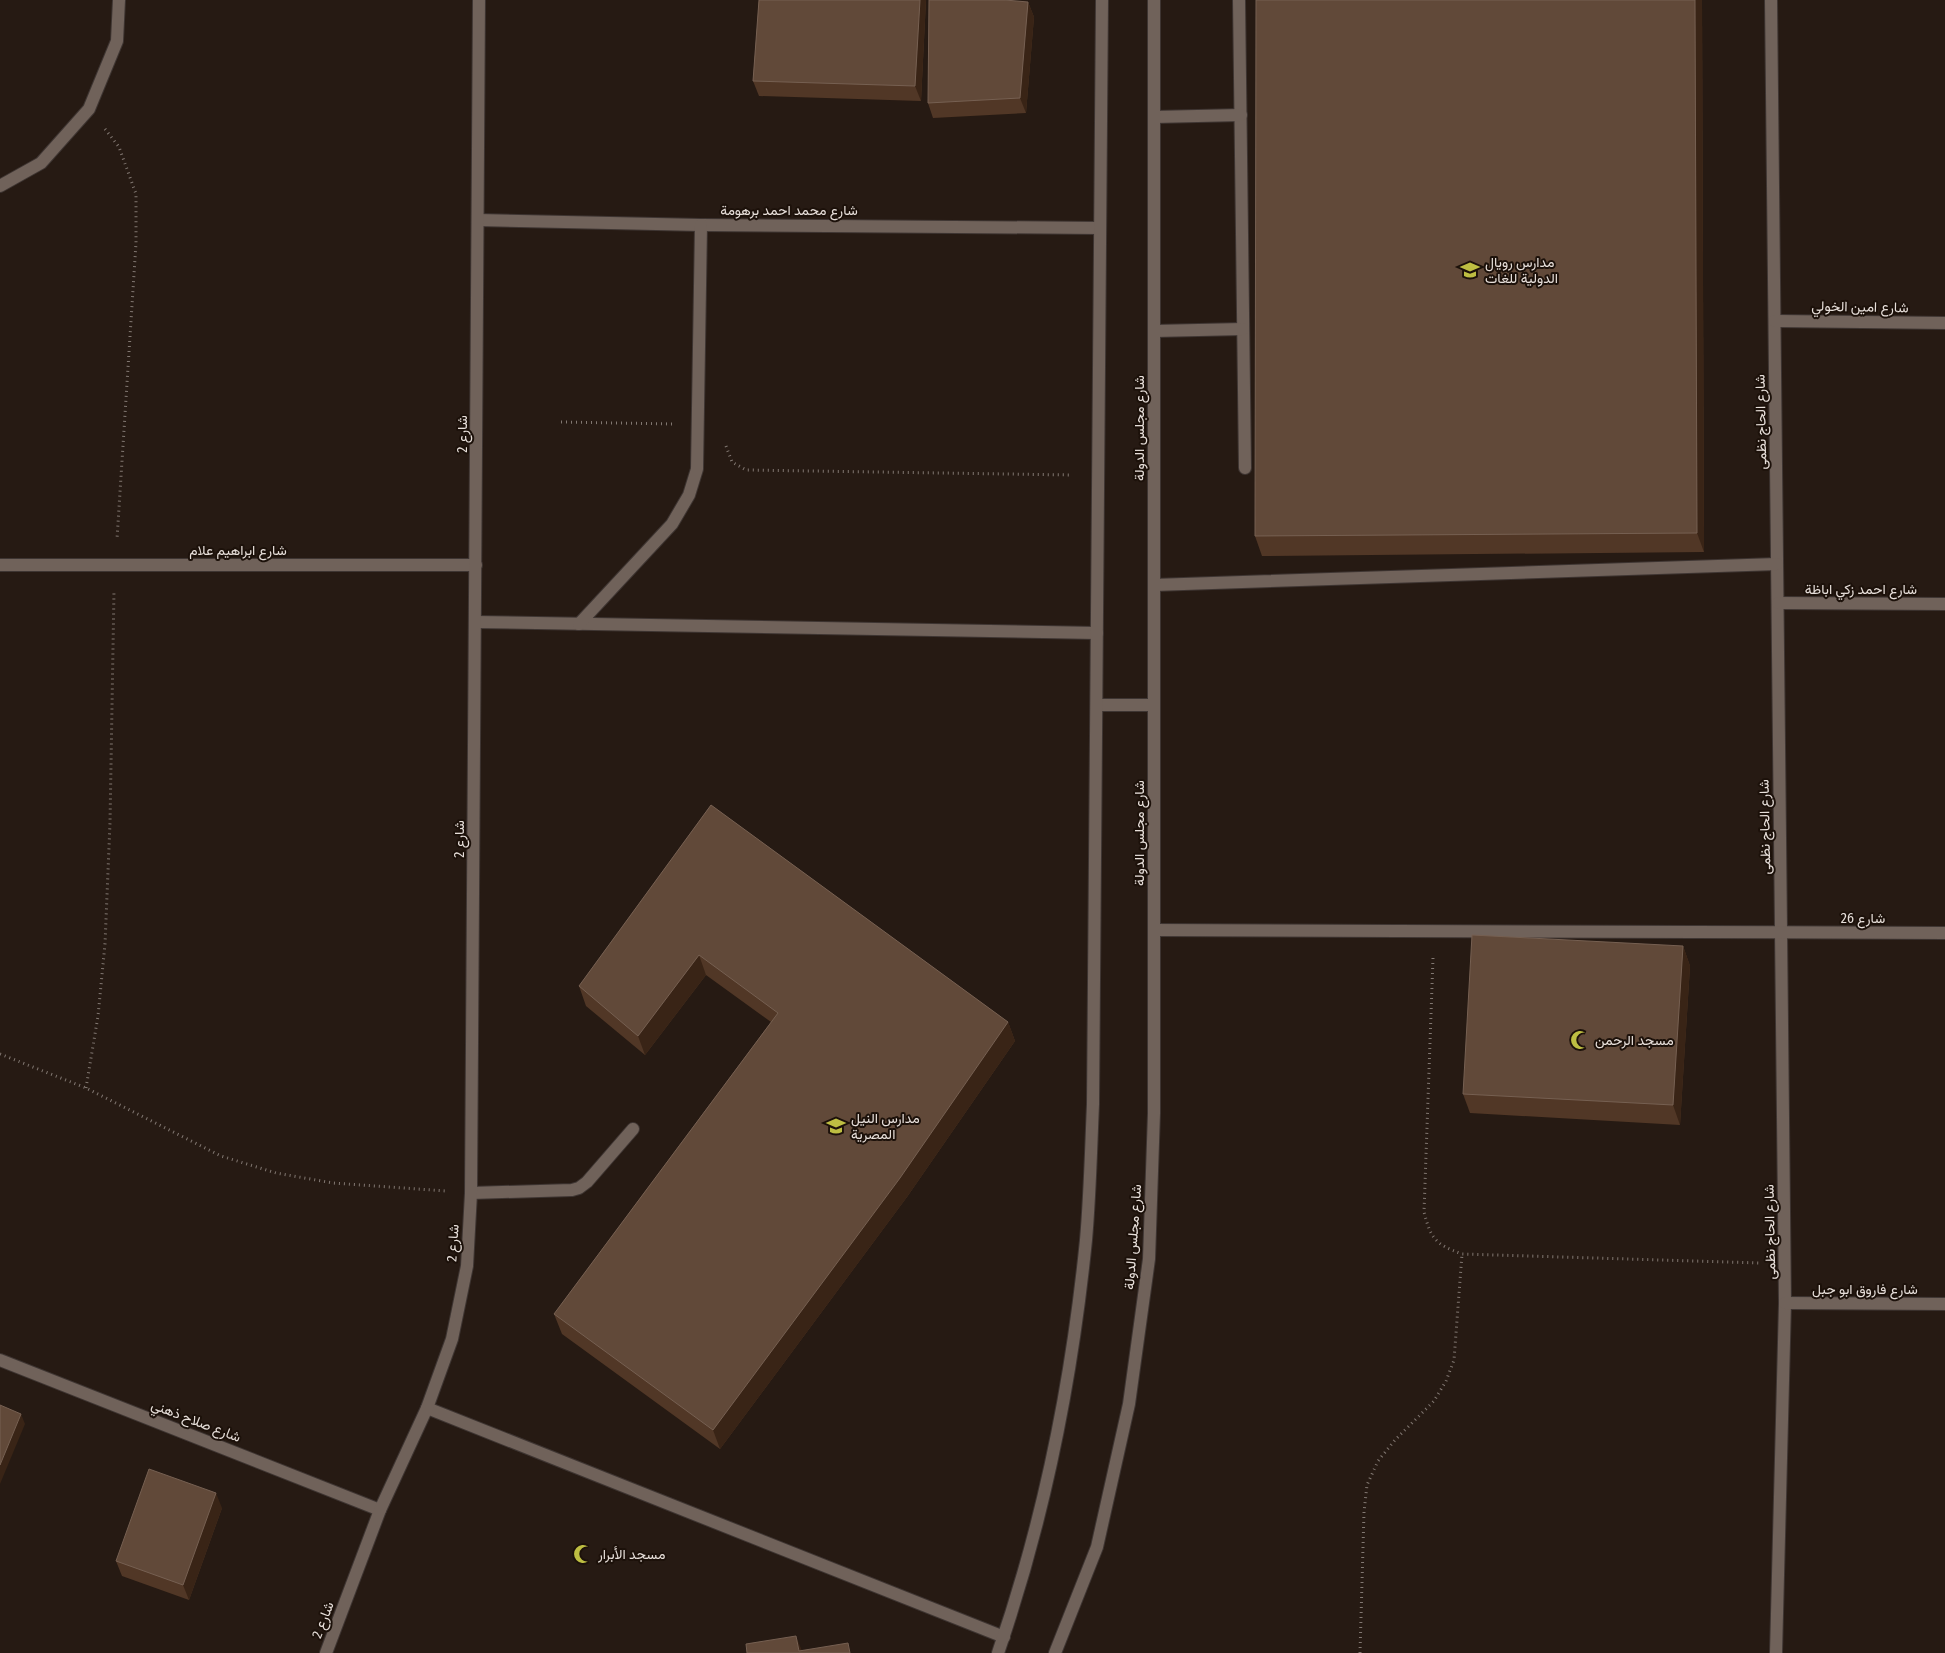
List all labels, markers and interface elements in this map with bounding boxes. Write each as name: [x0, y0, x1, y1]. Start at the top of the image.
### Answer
street label: شارع محمد احمد برهومة: [720, 202, 858, 221]
place label: مدارس رويال الدولية للغات: [1485, 254, 1558, 287]
school or university icon: مدارس رويال الدولية للغات: [1459, 259, 1481, 281]
street label: شارع امين الخولي: [1811, 298, 1909, 319]
street label: شارع الحاج نظمى: [1752, 374, 1772, 470]
street label: شارع مجلس الدولة: [1131, 375, 1150, 481]
street label: شارع 2: [454, 415, 473, 453]
street label: شارع ابراهيم علام: [189, 542, 287, 561]
street label: شارع احمد زكي اباظة: [1805, 581, 1917, 601]
street label: شارع الحاج نظمى: [1756, 779, 1776, 875]
street label: شارع مجلس الدولة: [1131, 780, 1150, 886]
street label: شارع 2: [451, 820, 470, 858]
street label: شارع 26: [1841, 910, 1885, 929]
mosque icon: مسجد الرحمن: [1569, 1029, 1591, 1051]
place label: مسجد الرحمن: [1595, 1032, 1674, 1049]
place label: مدارس النيل المصرية: [851, 1110, 920, 1143]
school or university icon: مدارس النيل المصرية: [825, 1115, 847, 1137]
street label: شارع مجلس الدولة: [1121, 1184, 1147, 1290]
street label: شارع الحاج نظمى: [1761, 1184, 1781, 1280]
street label: شارع 2: [443, 1224, 465, 1263]
street label: شارع فاروق ابو جبل: [1812, 1281, 1918, 1300]
street label: شارع صلاح ذهني: [148, 1396, 243, 1449]
mosque icon: مسجد الأبرار: [572, 1543, 594, 1565]
place label: مسجد الأبرار: [597, 1546, 665, 1563]
street label: شارع 2: [308, 1599, 340, 1641]

